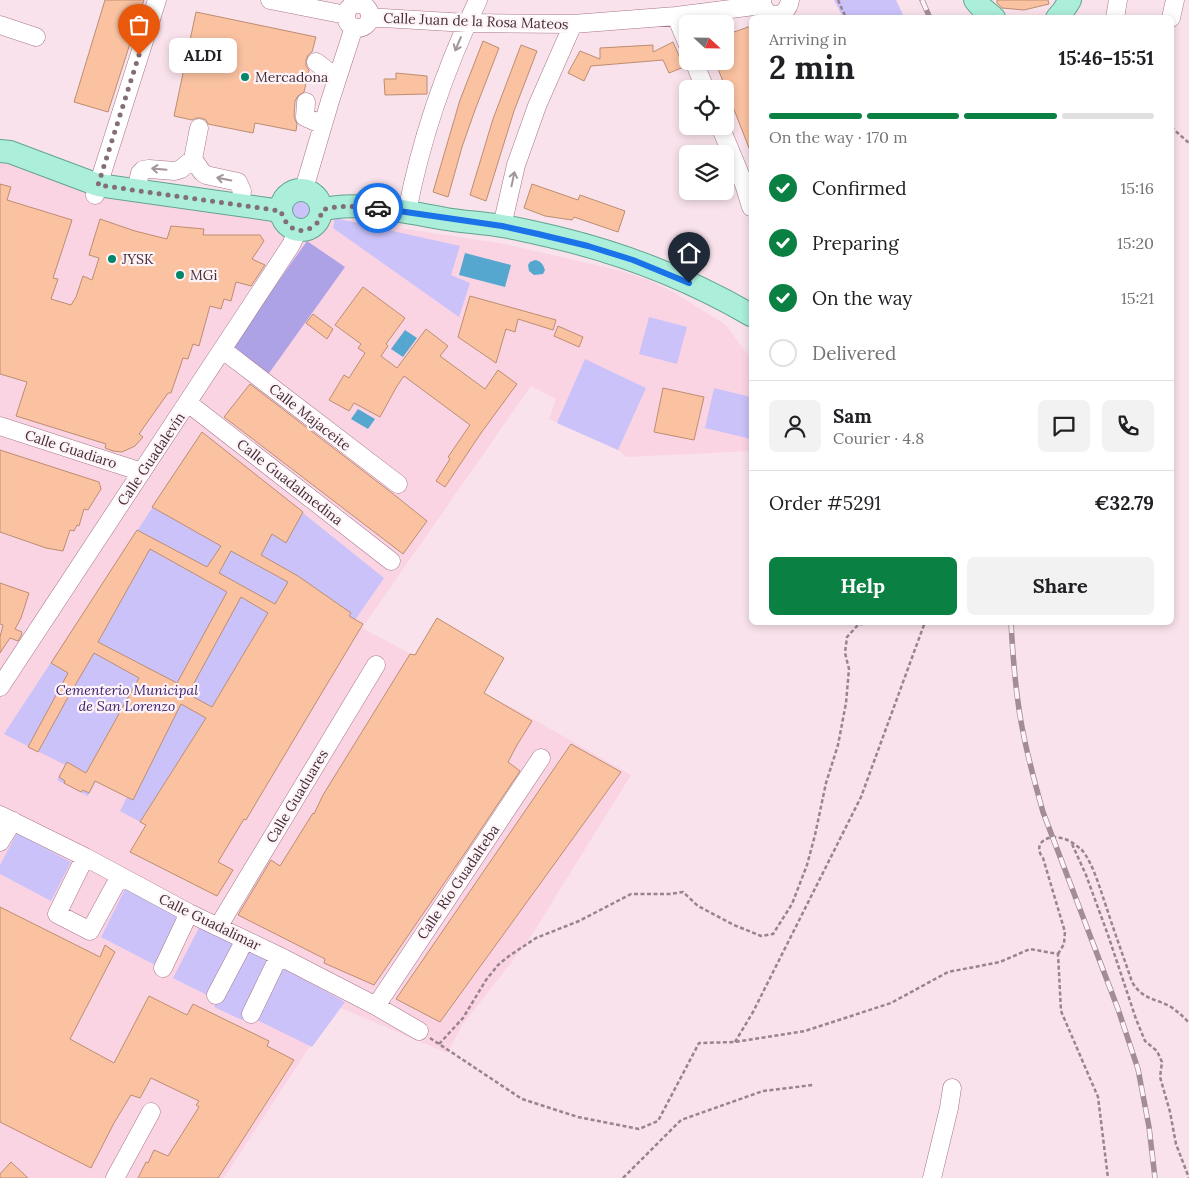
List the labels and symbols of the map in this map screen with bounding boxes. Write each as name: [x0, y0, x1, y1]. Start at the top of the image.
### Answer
pin: [118, 4, 160, 55]
street label: Calle Juan de la Rosa Mateos: [383, 9, 569, 33]
north arrow: [679, 15, 734, 70]
one-way arrow: [452, 36, 462, 51]
callout: ALDI: [169, 38, 236, 72]
place label: Mercadona: [255, 68, 328, 86]
marker: Mercadona: [239, 71, 251, 83]
one-way arrow: [151, 165, 167, 174]
one-way arrow: [509, 171, 518, 187]
one-way arrow: [217, 174, 233, 183]
courier: [353, 183, 403, 233]
pin: [668, 232, 710, 283]
place label: JYSK: [121, 250, 154, 268]
marker: JYSK: [106, 253, 118, 265]
place label: MGi: [190, 266, 217, 284]
marker: MGi: [174, 269, 186, 281]
street label: Calle Majaceite: [265, 379, 355, 455]
street label: Calle Guadalevín: [113, 409, 189, 509]
street label: Calle Guadiaro: [23, 426, 119, 472]
street label: Calle Guadalmedina: [233, 435, 347, 529]
park label: Cementerio Municipal de San Lorenzo: [56, 681, 198, 715]
street label: Calle Guaduares: [262, 746, 332, 846]
street label: Calle Río Guadalteba: [413, 821, 503, 943]
street label: Calle Guadalimar: [156, 890, 264, 954]

